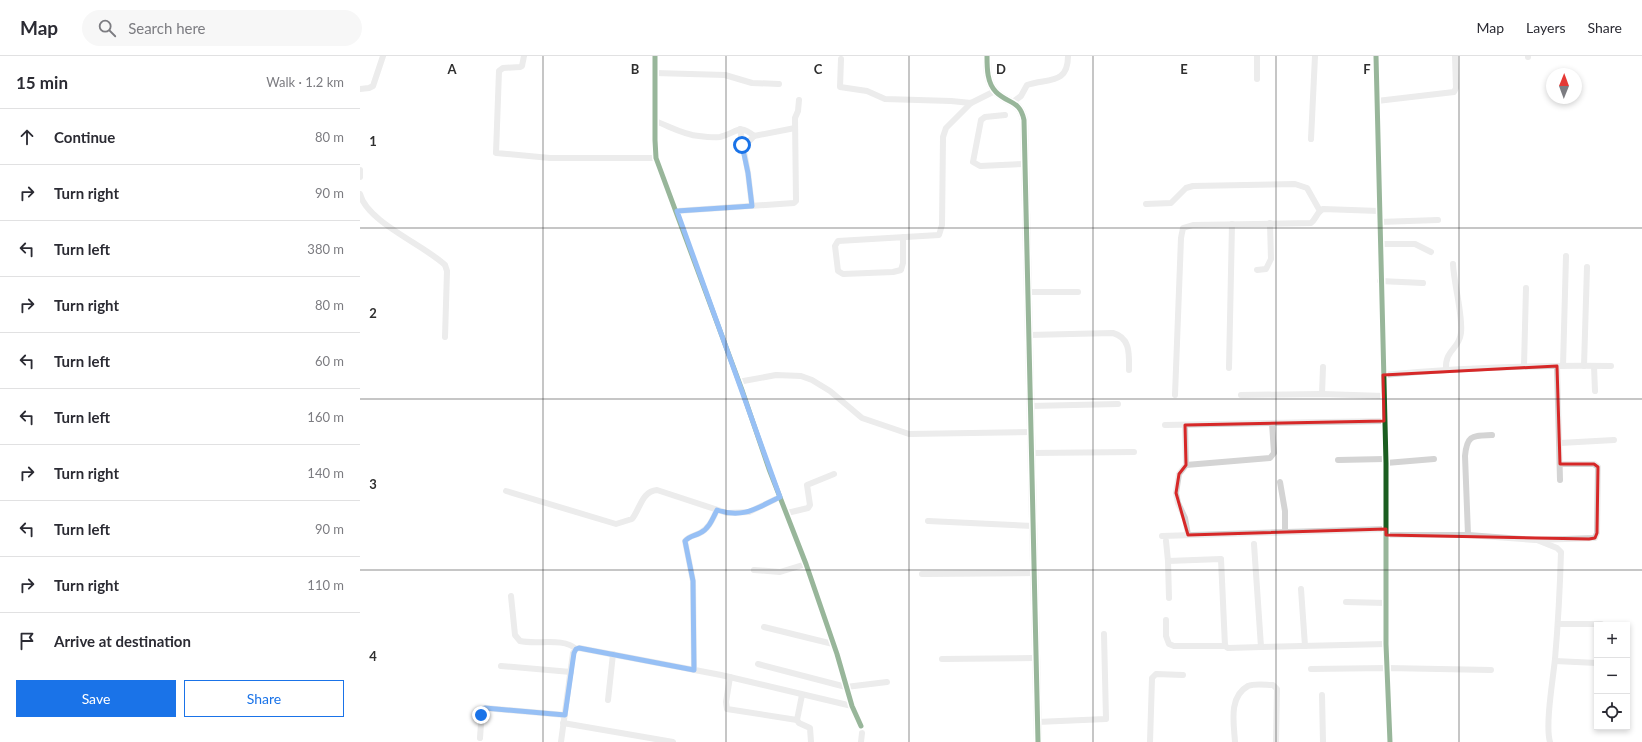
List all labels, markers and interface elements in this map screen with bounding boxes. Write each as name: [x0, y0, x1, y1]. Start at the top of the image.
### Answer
search box: [82, 10, 362, 46]
text: Map: [20, 16, 58, 39]
icon: search: [96, 17, 118, 39]
text: Search here: [128, 19, 206, 37]
text: Map: [1476, 19, 1504, 36]
text: Layers: [1526, 19, 1566, 36]
text: Share: [1588, 19, 1622, 36]
text: A: [446, 61, 457, 77]
text: B: [631, 61, 640, 77]
text: C: [814, 61, 823, 77]
text: D: [996, 61, 1006, 77]
text: E: [1180, 61, 1188, 77]
text: F: [1363, 61, 1371, 77]
north arrow: [1546, 68, 1582, 104]
text: 15 min: [16, 72, 68, 93]
text: Walk · 1.2 km: [266, 74, 344, 90]
icon: ahead: [16, 126, 38, 148]
text: Continue: [54, 128, 115, 146]
text: 80 m: [315, 129, 344, 145]
text: 1: [369, 133, 377, 149]
route start: [733, 136, 751, 154]
icon: right: [16, 182, 38, 204]
text: Turn right: [54, 184, 119, 202]
text: 90 m: [315, 185, 344, 201]
icon: left: [16, 238, 38, 260]
text: Turn left: [54, 240, 110, 258]
text: 380 m: [307, 241, 344, 257]
icon: right: [16, 294, 38, 316]
text: Turn right: [54, 296, 119, 314]
text: 80 m: [315, 297, 344, 313]
text: 2: [369, 305, 377, 321]
icon: left: [16, 350, 38, 372]
text: Turn left: [54, 352, 110, 370]
text: 60 m: [315, 353, 344, 369]
icon: left: [16, 406, 38, 428]
text: Turn left: [54, 408, 110, 426]
text: 160 m: [307, 409, 344, 425]
icon: right: [16, 462, 38, 484]
text: Turn right: [54, 464, 119, 482]
text: 140 m: [307, 465, 344, 481]
text: 3: [369, 476, 377, 492]
icon: left: [16, 518, 38, 540]
text: Turn left: [54, 520, 110, 538]
text: 90 m: [315, 521, 344, 537]
icon: right: [16, 574, 38, 596]
text: Turn right: [54, 576, 119, 594]
text: 110 m: [307, 577, 344, 593]
map controls: [1594, 622, 1630, 730]
button: +: [1594, 622, 1630, 658]
icon: arrive: [16, 630, 38, 652]
text: Arrive at destination: [54, 632, 191, 650]
text: 4: [369, 648, 377, 664]
button: −: [1594, 658, 1630, 694]
button: Save: [16, 680, 176, 717]
button: Share: [184, 680, 344, 717]
button: locate: [1594, 694, 1630, 730]
route end: [472, 706, 490, 724]

